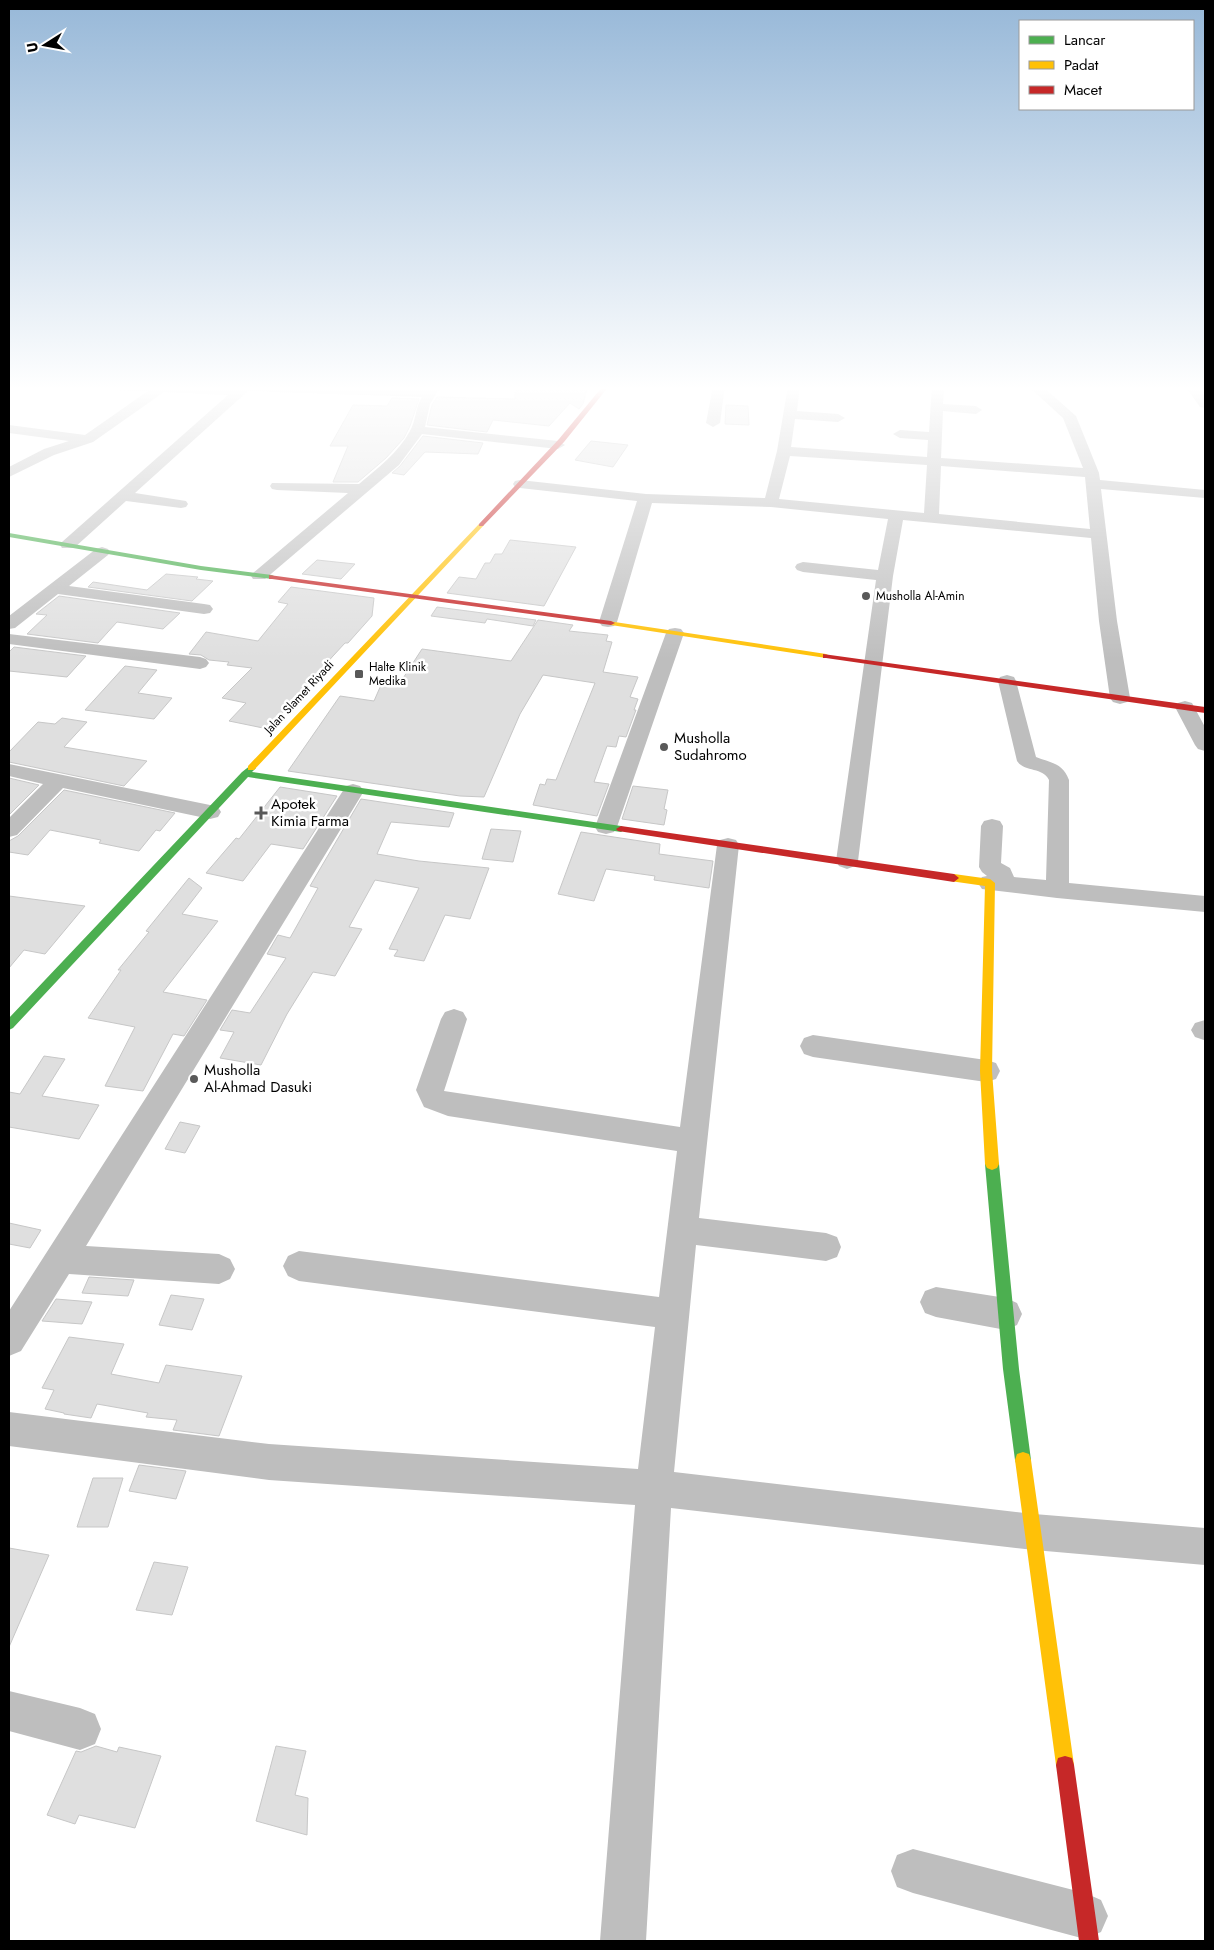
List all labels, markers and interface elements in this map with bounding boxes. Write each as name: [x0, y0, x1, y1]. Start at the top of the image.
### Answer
north arrow: [20, 20, 70, 70]
legend: [1019, 20, 1194, 110]
text: Lancar: [1064, 29, 1106, 51]
text: U: [21, 41, 43, 54]
text: Padat: [1064, 54, 1099, 76]
text: Macet: [1064, 79, 1102, 101]
place label: Musholla Al-Amin: [876, 587, 965, 605]
marker: Musholla Al-Amin: [860, 590, 872, 602]
street label: Jalan Slamet Riyadi: [259, 656, 338, 739]
place label: Halte Klinik Medika: [369, 658, 427, 690]
marker: Halte Klinik Medika: [353, 668, 365, 680]
place label: Musholla Sudahromo: [674, 727, 747, 766]
marker: Musholla Sudahromo: [658, 741, 670, 753]
place label: Apotek Kimia Farma: [271, 793, 349, 832]
marker: Apotek Kimia Farma: [255, 807, 267, 819]
place label: Musholla Al-Ahmad Dasuki: [204, 1059, 312, 1098]
marker: Musholla Al-Ahmad Dasuki: [188, 1073, 200, 1085]

